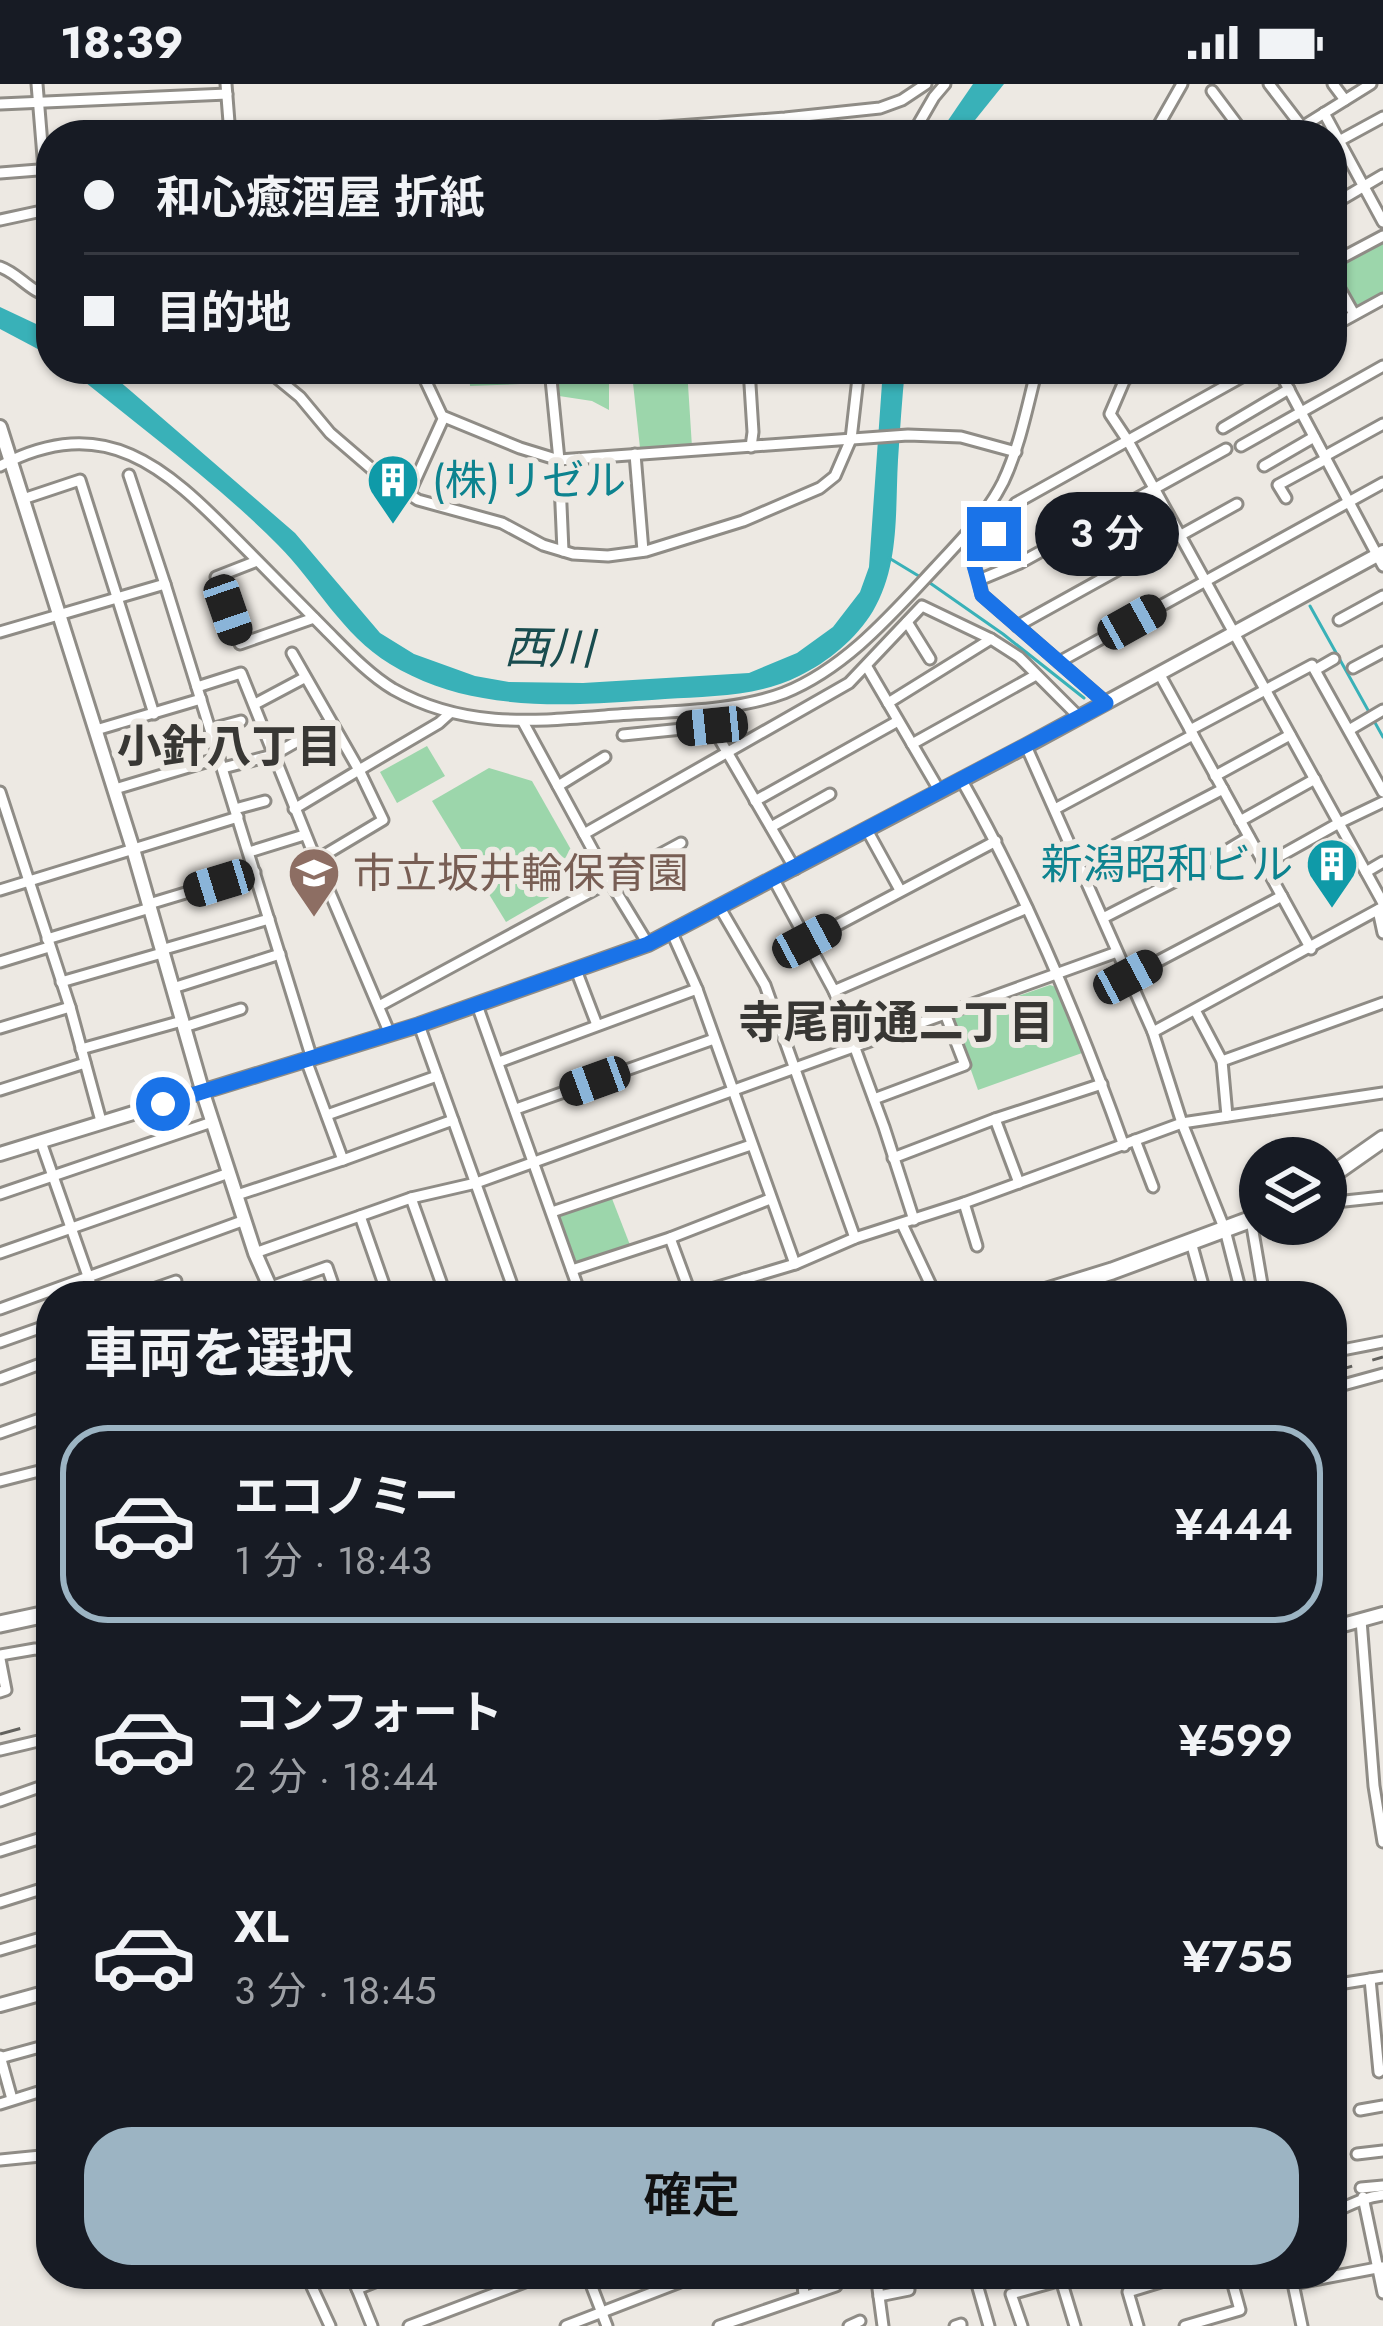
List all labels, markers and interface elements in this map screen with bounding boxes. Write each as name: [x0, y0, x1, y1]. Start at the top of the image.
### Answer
text: 18:39: [60, 10, 184, 75]
text: 和心癒酒屋 折紙: [156, 165, 485, 230]
text: 目的地: [156, 280, 291, 345]
place label: (株)リゼル: [432, 450, 626, 511]
building icon: (株)リゼル: [365, 452, 421, 526]
callout: 3 分: [1036, 492, 1180, 576]
text: 3 分: [1070, 505, 1144, 562]
route end: [967, 507, 1021, 561]
car: [199, 570, 257, 650]
car: [1092, 589, 1172, 655]
water label: 西川: [503, 615, 599, 681]
car: [674, 704, 750, 748]
district label: 小針八丁目: [116, 714, 342, 779]
place label: 新潟昭和ビル: [1041, 834, 1293, 895]
building icon: 新潟昭和ビル: [1304, 836, 1360, 910]
place label: 市立坂井輪保育園: [353, 843, 689, 904]
school or university icon: 市立坂井輪保育園: [286, 845, 342, 919]
car: [179, 855, 259, 911]
car: [767, 908, 847, 974]
car: [1088, 944, 1168, 1010]
district label: 寺尾前通二丁目: [738, 990, 1054, 1055]
car: [555, 1052, 635, 1110]
route start: [136, 1077, 190, 1131]
map controls: [1239, 1137, 1347, 1245]
button: layers: [1239, 1137, 1347, 1245]
text: 車両を選択: [84, 1314, 354, 1392]
text: エコノミー: [234, 1464, 459, 1529]
icon: car: [90, 1470, 198, 1578]
text: ¥444: [1175, 1492, 1293, 1557]
text: 1 分 · 18:43: [234, 1532, 432, 1589]
text: コンフォート: [234, 1680, 503, 1745]
icon: car: [90, 1686, 198, 1794]
text: ¥599: [1179, 1708, 1293, 1773]
text: 2 分 · 18:44: [234, 1748, 438, 1805]
text: XL: [234, 1894, 289, 1959]
icon: car: [90, 1902, 198, 2010]
text: ¥755: [1182, 1924, 1293, 1989]
text: 3 分 · 18:45: [234, 1962, 436, 2019]
button: 確定: [84, 2127, 1299, 2265]

